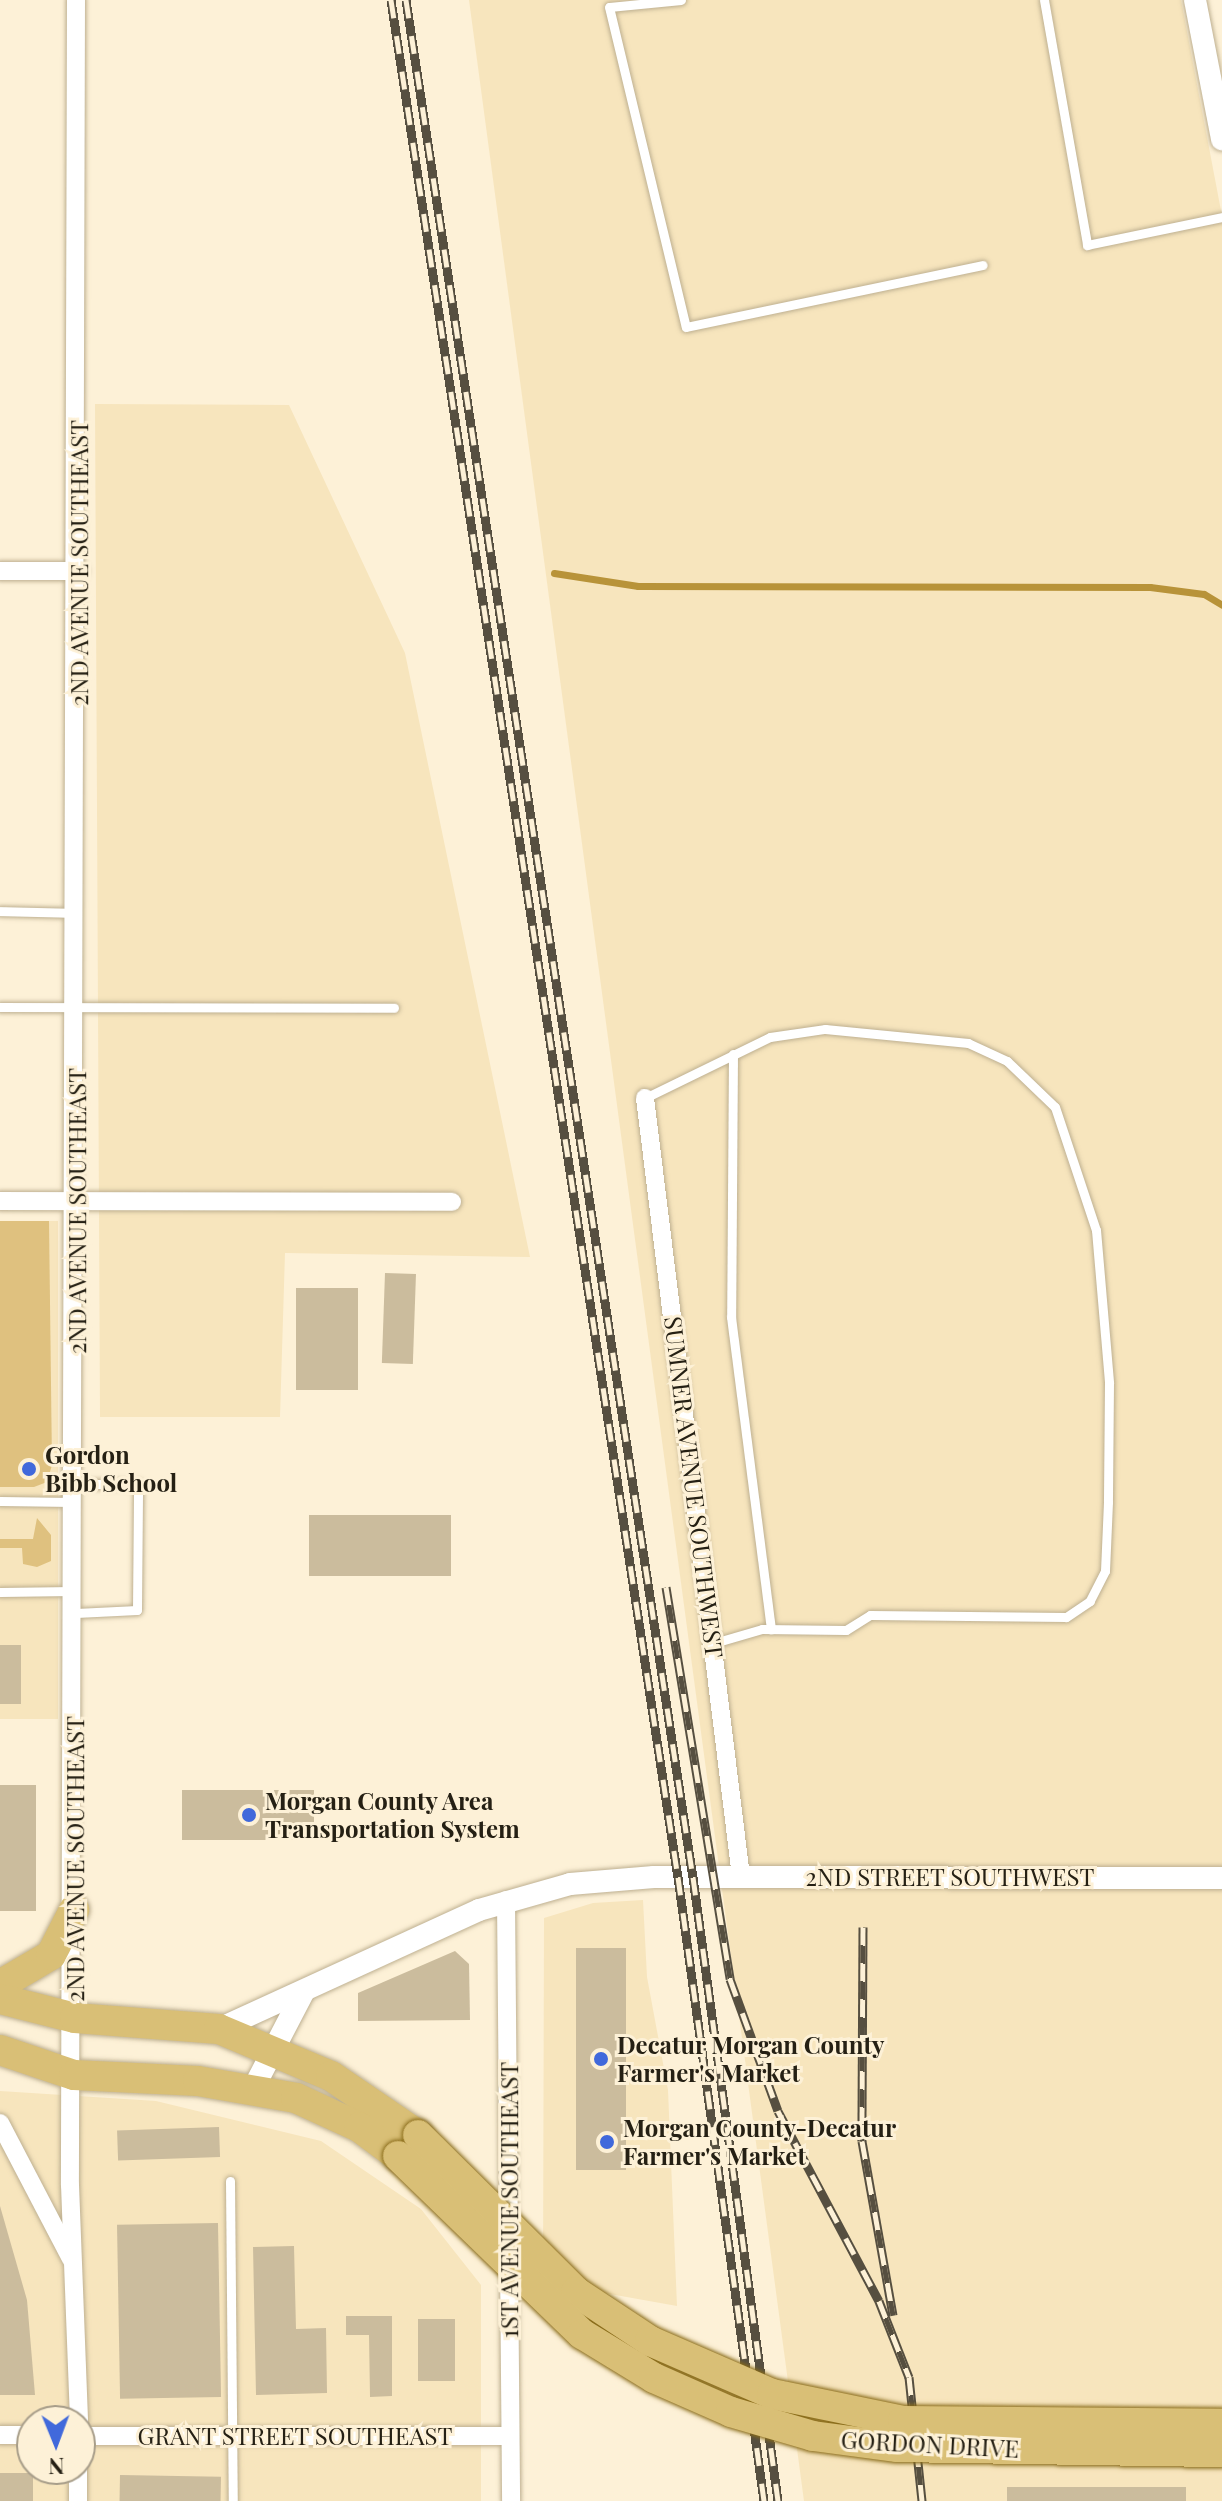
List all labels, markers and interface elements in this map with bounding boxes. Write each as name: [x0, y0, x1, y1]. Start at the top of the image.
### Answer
street label: 2ND AVENUE SOUTHEAST: [65, 420, 93, 706]
street label: 2ND AVENUE SOUTHEAST: [63, 1068, 91, 1354]
street label: SUMNER AVENUE SOUTHWEST: [659, 1314, 729, 1660]
place label: Gordon Bibb School: [45, 1441, 177, 1497]
marker: Gordon Bibb School: [20, 1460, 38, 1478]
street label: 2ND AVENUE SOUTHEAST: [61, 1716, 89, 2002]
place label: Morgan County Area Transportation System: [265, 1787, 520, 1843]
marker: Morgan County Area Transportation System: [240, 1806, 258, 1824]
street label: 2ND STREET SOUTHWEST: [805, 1863, 1095, 1891]
place label: Decatur Morgan County Farmer's Market: [617, 2031, 885, 2087]
marker: Decatur Morgan County Farmer's Market: [592, 2050, 610, 2068]
street label: 1ST AVENUE SOUTHEAST: [495, 2061, 523, 2339]
place label: Morgan County-Decatur Farmer's Market: [623, 2114, 896, 2170]
marker: Morgan County-Decatur Farmer's Market: [598, 2133, 616, 2151]
north arrow: [16, 2405, 96, 2485]
street label: GRANT STREET SOUTHEAST: [137, 2422, 453, 2450]
street label: GORDON DRIVE: [840, 2425, 1020, 2463]
text: N: [48, 2452, 65, 2482]

